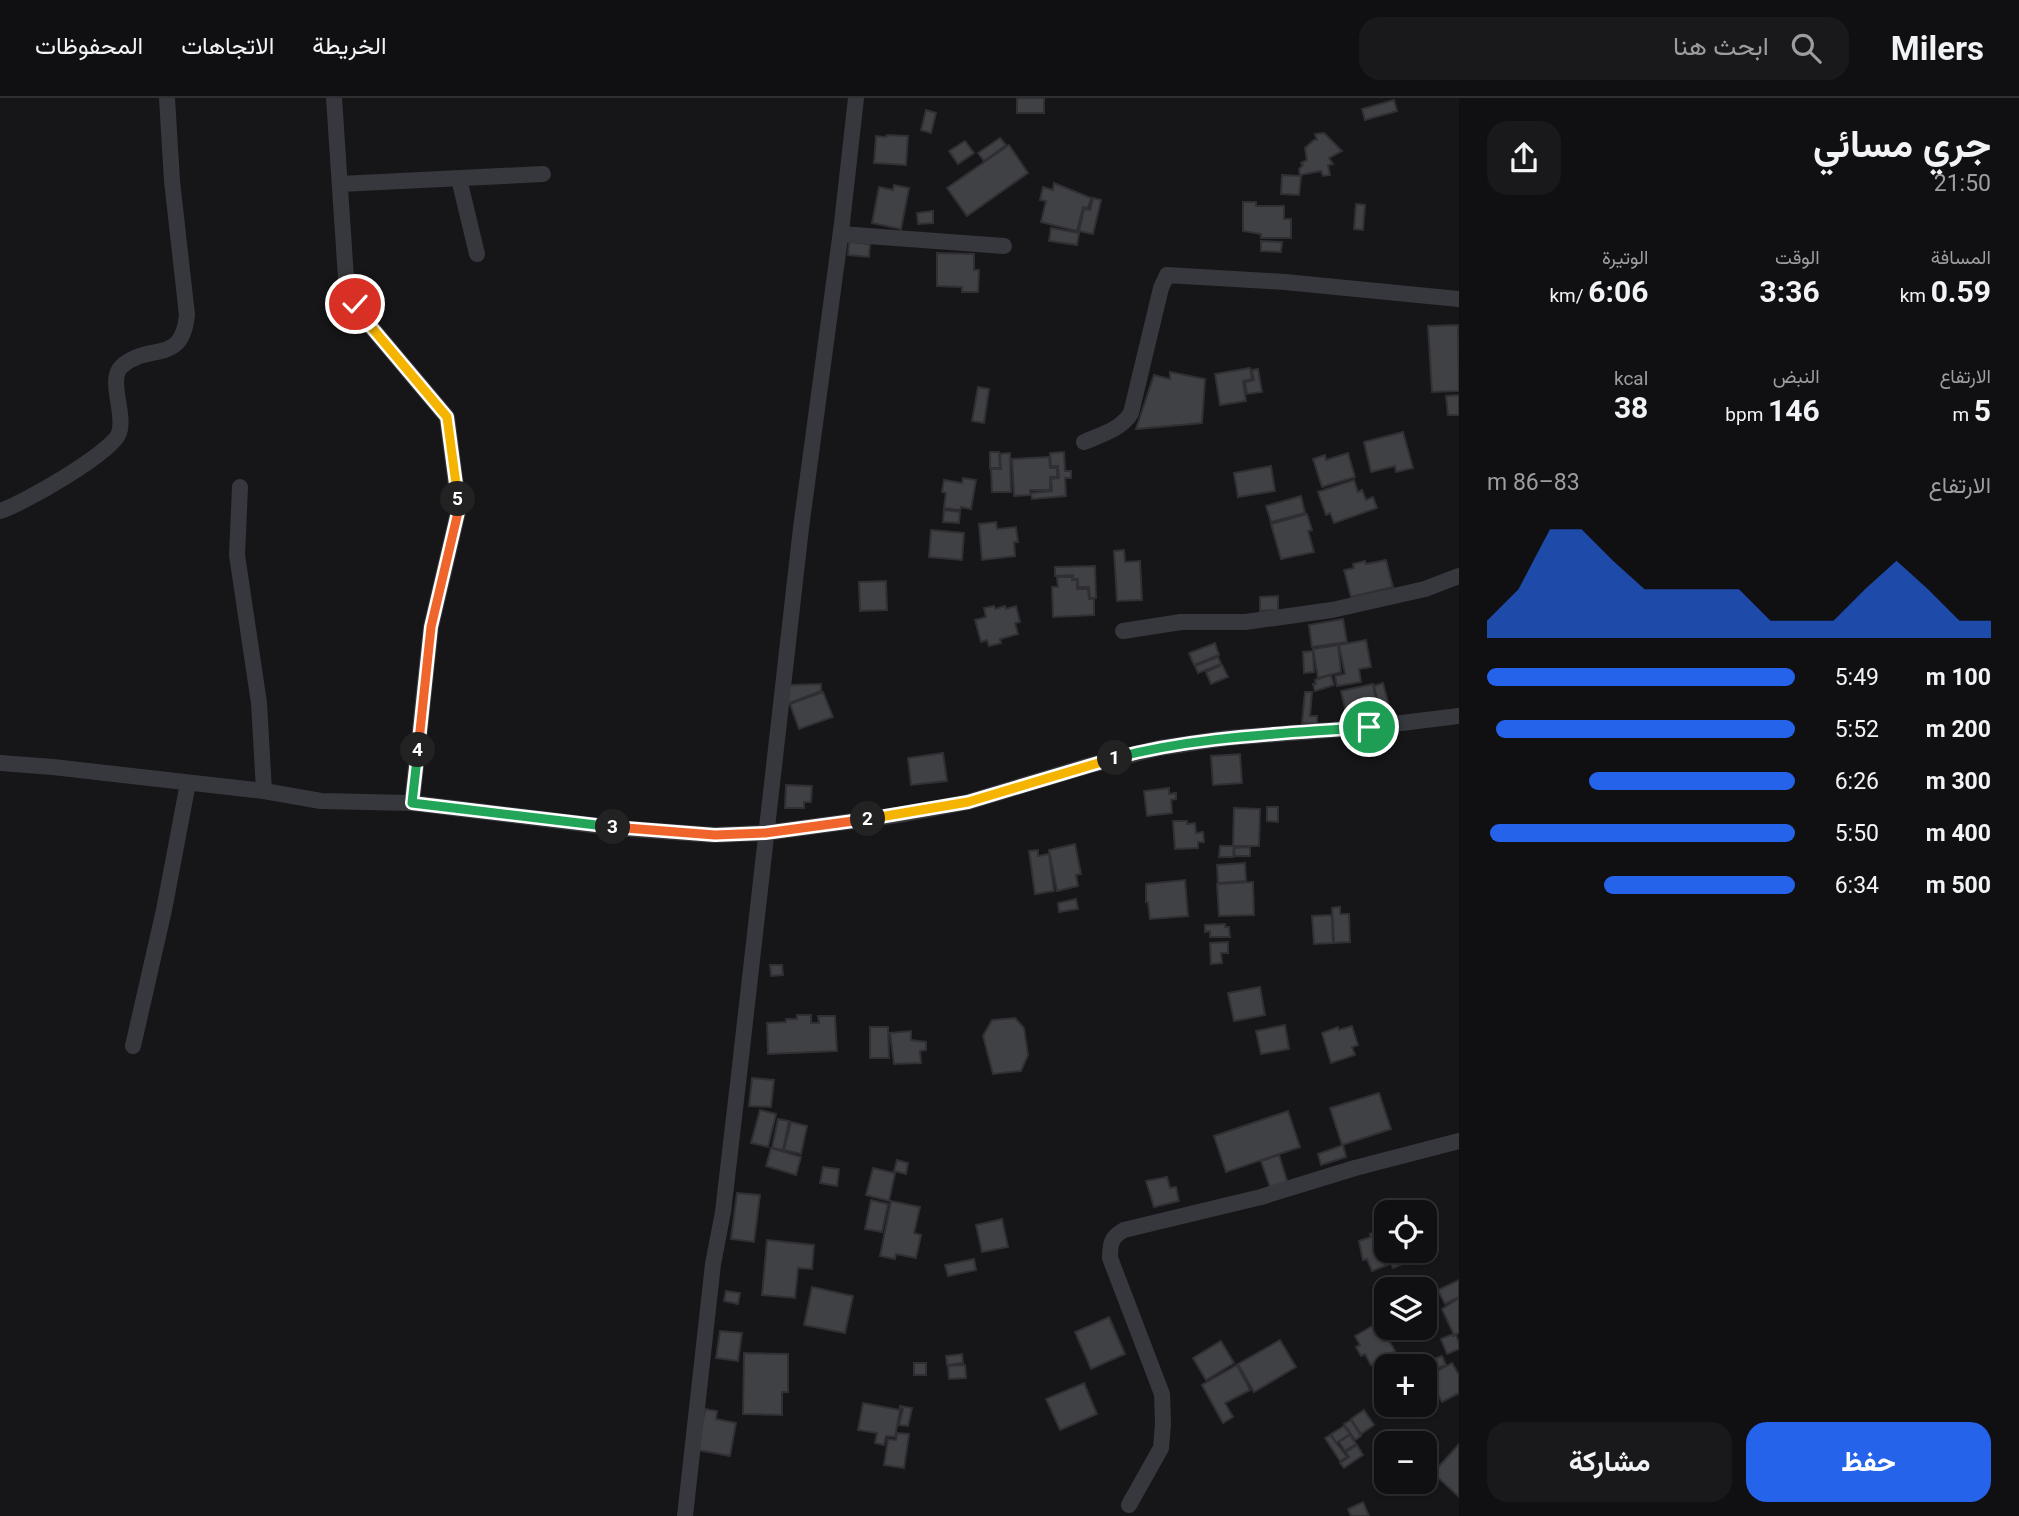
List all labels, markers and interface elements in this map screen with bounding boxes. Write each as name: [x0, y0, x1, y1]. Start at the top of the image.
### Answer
search box: [1359, 17, 1849, 80]
icon: search: [1787, 29, 1825, 67]
text: Milers: [1891, 29, 1984, 68]
text: ابحث هنا: [1673, 31, 1769, 61]
text: المحفوظات: [35, 32, 143, 60]
text: الاتجاهات: [181, 32, 274, 60]
text: الخريطة: [312, 32, 387, 60]
button: share: [1487, 121, 1561, 195]
text: جري مسائي: [1813, 122, 1991, 166]
text: 21:50: [1934, 170, 1991, 197]
text: الوتيرة: [1602, 246, 1648, 269]
text: الوقت: [1775, 246, 1820, 269]
text: المسافة: [1931, 246, 1991, 269]
pin: [325, 274, 385, 334]
text: 6:06: [1588, 274, 1648, 309]
text: 3:36: [1760, 274, 1820, 309]
text: 0.59: [1931, 274, 1991, 309]
text: /km: [1549, 284, 1588, 307]
text: km: [1900, 284, 1931, 307]
icon: check: [336, 285, 374, 323]
text: النبض: [1773, 365, 1820, 388]
text: الارتفاع: [1939, 365, 1991, 388]
text: kcal: [1614, 367, 1648, 390]
text: 38: [1614, 390, 1648, 425]
text: 146: [1768, 393, 1820, 428]
text: 5: [1974, 393, 1991, 428]
text: bpm: [1725, 403, 1768, 426]
text: m: [1952, 403, 1974, 426]
text: 83–86 m: [1487, 469, 1580, 496]
text: الارتفاع: [1929, 472, 1991, 499]
pin: 5: [440, 482, 476, 516]
text: 5: [452, 487, 463, 510]
text: 5:49: [1835, 664, 1879, 691]
text: 100 m: [1926, 664, 1991, 691]
pin: [1339, 697, 1399, 757]
icon: arrive: [1350, 708, 1388, 746]
text: 5:52: [1835, 716, 1879, 743]
text: 200 m: [1926, 716, 1991, 743]
pin: 4: [400, 732, 436, 768]
text: 4: [412, 738, 423, 761]
pin: 1: [1098, 740, 1132, 776]
text: 1: [1109, 746, 1120, 769]
text: 6:26: [1835, 768, 1879, 795]
text: 300 m: [1926, 768, 1991, 795]
pin: 2: [850, 802, 886, 836]
text: 2: [862, 807, 873, 830]
pin: 3: [596, 810, 630, 844]
text: 3: [607, 815, 618, 838]
text: 5:50: [1835, 820, 1879, 847]
text: 400 m: [1926, 820, 1991, 847]
text: 6:34: [1835, 872, 1879, 899]
text: 500 m: [1926, 872, 1991, 899]
map controls: [1374, 1200, 1437, 1494]
button: locate: [1374, 1200, 1437, 1263]
button: layers: [1374, 1277, 1437, 1340]
button: +: [1374, 1354, 1437, 1417]
button: مشاركة: [1487, 1422, 1732, 1502]
button: حفظ: [1746, 1422, 1991, 1502]
button: −: [1374, 1431, 1437, 1494]

